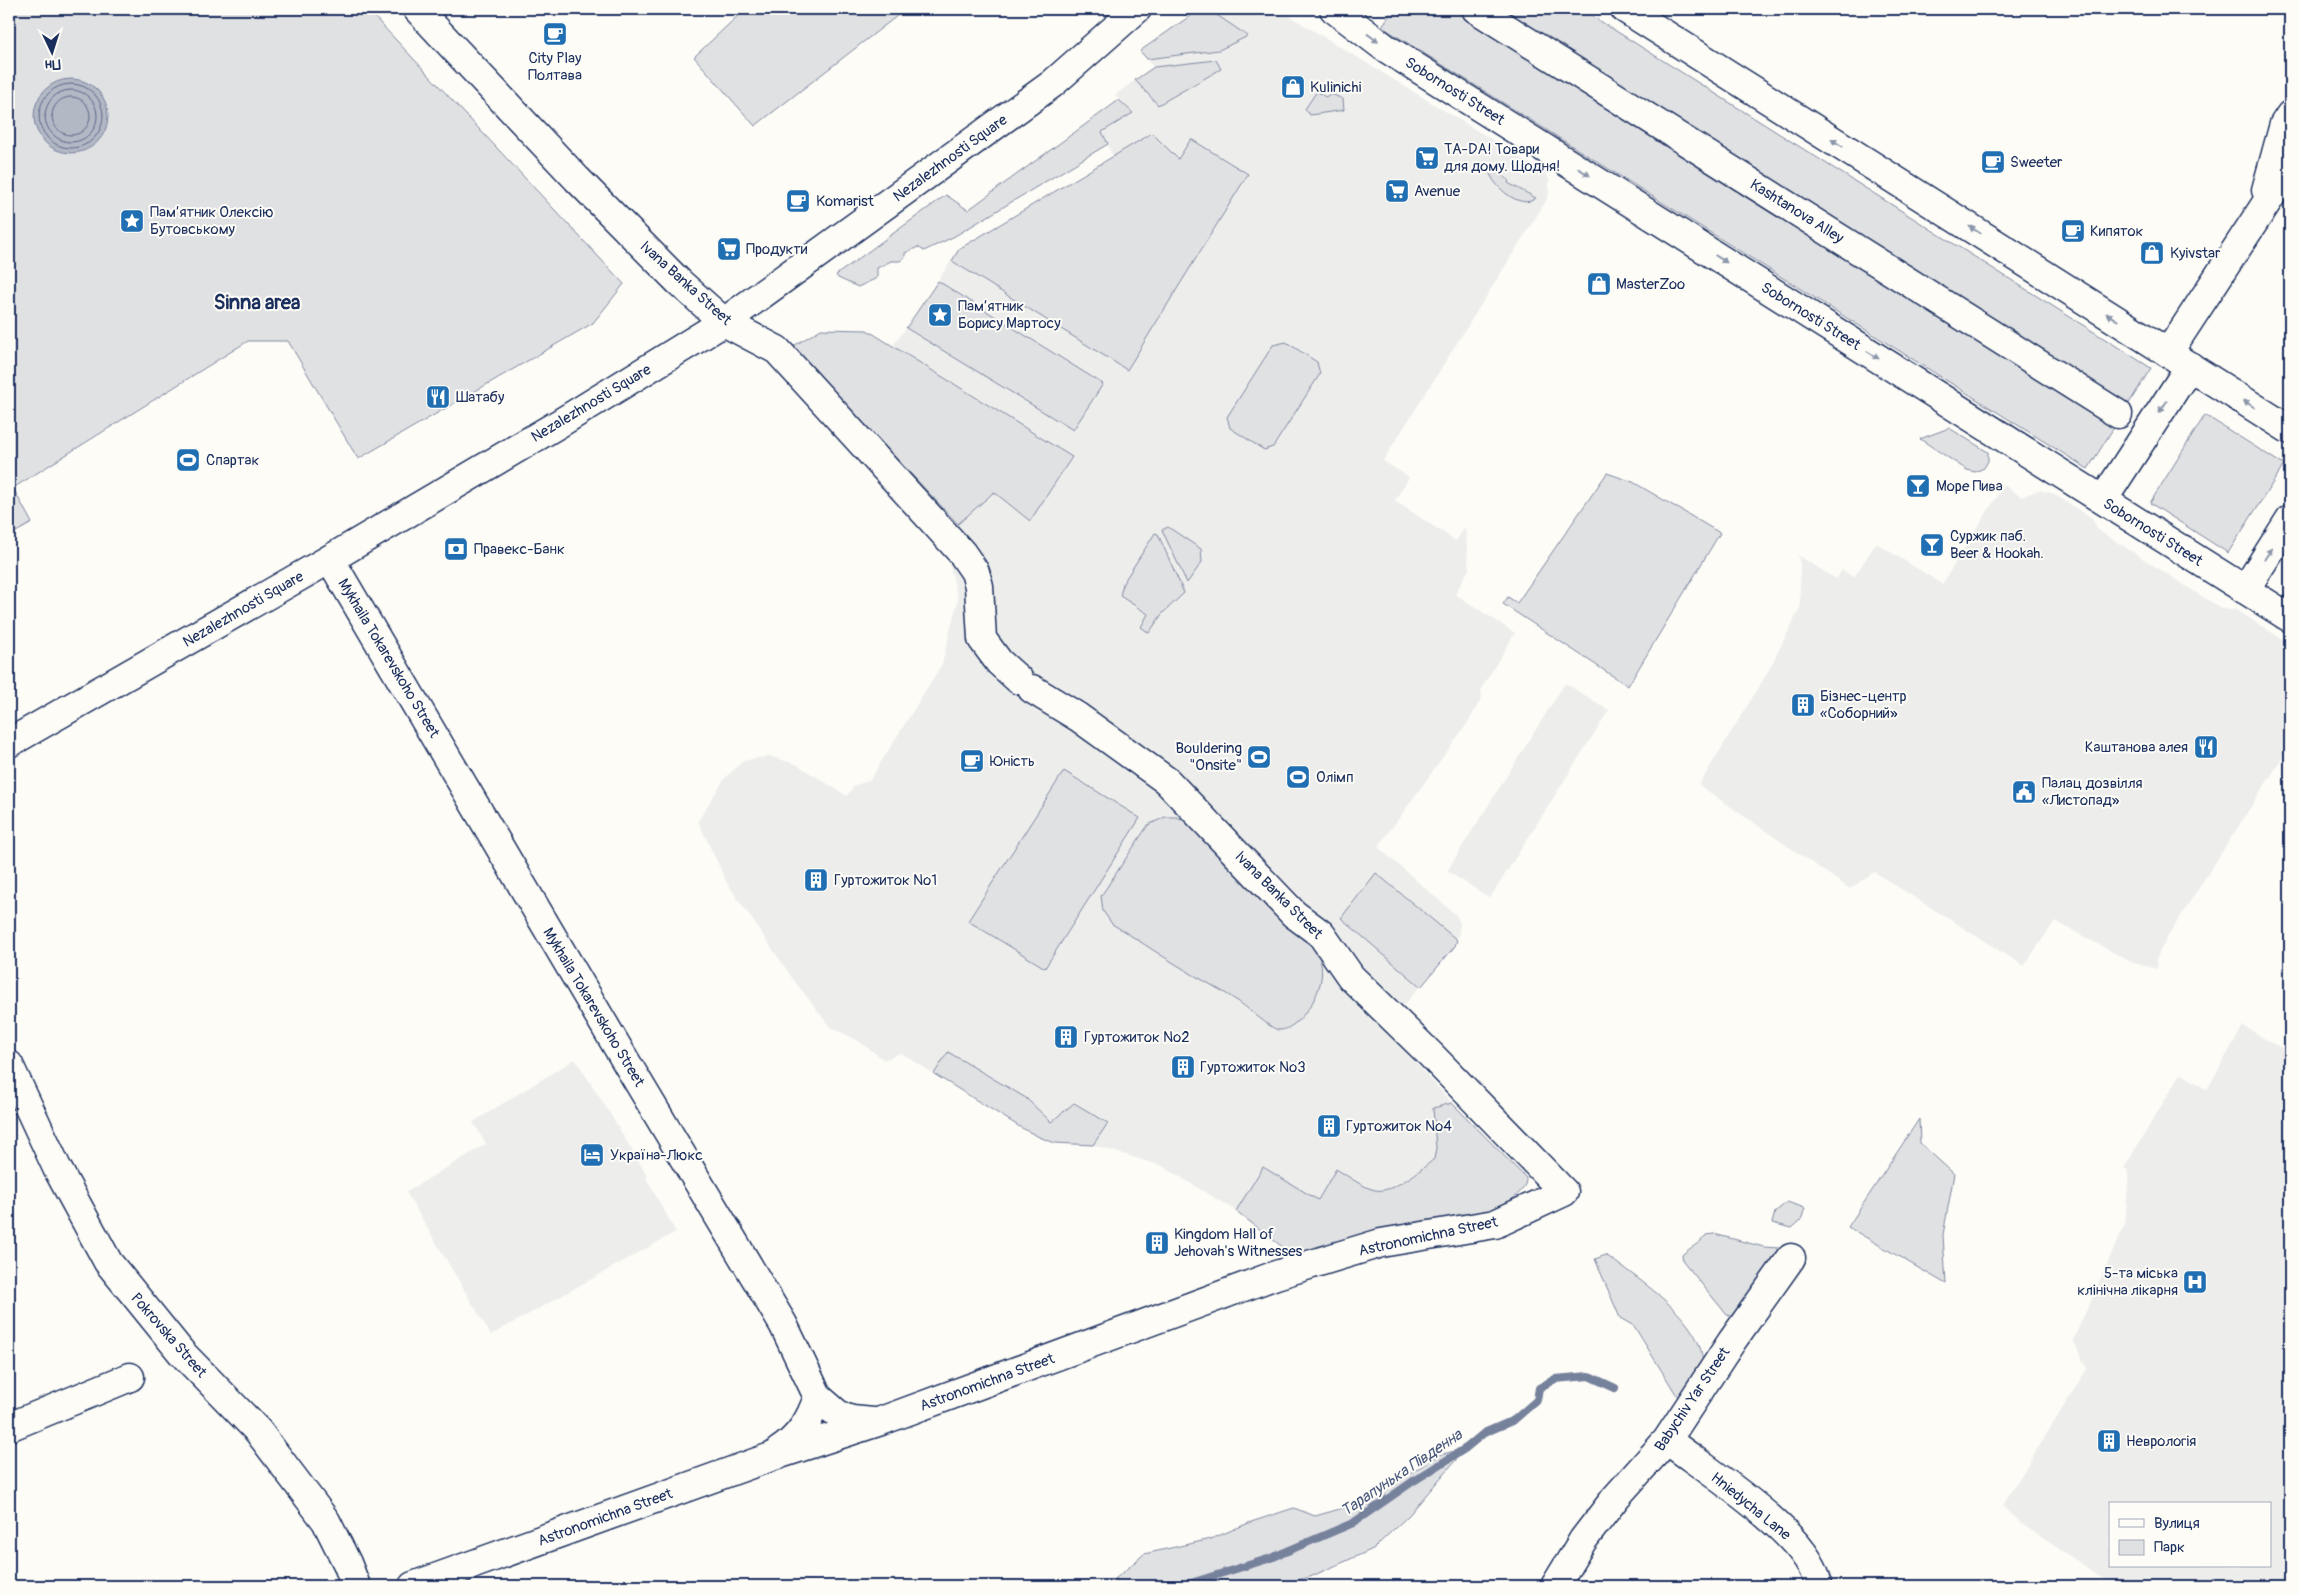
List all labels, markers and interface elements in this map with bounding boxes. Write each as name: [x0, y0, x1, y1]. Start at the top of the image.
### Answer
cafe icon: City Play Полтава: [542, 21, 568, 47]
north arrow: [28, 28, 78, 78]
one-way arrow: [1366, 33, 1380, 43]
place label: City Play Полтава: [528, 49, 582, 85]
street label: Sobornosti Street: [1401, 53, 1509, 130]
text: Пн: [45, 55, 61, 73]
shop icon: Kulinichi: [1280, 74, 1306, 100]
place label: Kulinichi: [1310, 78, 1362, 97]
street label: Nezalezhnosti Square: [890, 110, 1012, 206]
one-way arrow: [1831, 139, 1844, 148]
place label: TA-DA! Товари для дому. Щодня!: [1444, 140, 1560, 176]
supermarket icon: TA-DA! Товари для дому. Щодня!: [1414, 145, 1440, 171]
cafe icon: Sweeter: [1980, 149, 2006, 175]
place label: Sweeter: [2010, 153, 2063, 172]
one-way arrow: [1577, 168, 1590, 177]
street label: Kashtanova Alley: [1746, 175, 1848, 248]
supermarket icon: Avenue: [1384, 178, 1410, 204]
place label: Avenue: [1414, 182, 1461, 201]
cafe icon: Komarist: [785, 188, 811, 214]
place label: Komarist: [816, 192, 875, 211]
place label: Пам’ятник Олексію Бутовському: [150, 203, 274, 239]
place icon: Пам’ятник Олексію Бутовському: [119, 208, 145, 234]
cafe icon: Кипяток: [2060, 218, 2086, 244]
place label: Кипяток: [2090, 222, 2144, 241]
one-way arrow: [1968, 225, 1981, 235]
supermarket icon: Продукти: [716, 236, 742, 262]
street label: Ivana Banka Street: [636, 237, 736, 330]
place label: Продукти: [746, 240, 808, 259]
shop icon: Kyivstar: [2139, 240, 2165, 266]
place label: Kyivstar: [2170, 244, 2221, 263]
one-way arrow: [1714, 254, 1728, 264]
shop icon: MasterZoo: [1586, 271, 1612, 297]
place label: MasterZoo: [1616, 275, 1685, 294]
street label: Sobornosti Street: [1757, 278, 1865, 355]
district label: Sinna area: [214, 290, 300, 315]
place label: Пам’ятник Борису Мартосу: [958, 297, 1061, 333]
place icon: Пам’ятник Борису Мартосу: [927, 302, 953, 328]
one-way arrow: [2105, 312, 2118, 322]
one-way arrow: [1867, 350, 1880, 360]
street label: Nezalezhnosti Square: [528, 360, 655, 447]
restaurant icon: Шатабу: [425, 384, 451, 410]
place label: Шатабу: [456, 388, 505, 407]
one-way arrow: [2242, 399, 2256, 409]
one-way arrow: [2159, 401, 2168, 414]
sports icon: Спартак: [175, 447, 201, 473]
place label: Спартак: [206, 451, 259, 470]
bar icon: Море Пива: [1905, 473, 1931, 499]
place label: Море Пива: [1936, 477, 2003, 496]
street label: Sobornosti Street: [2099, 494, 2207, 571]
place label: Суржик паб. Beer & Hookah.: [1950, 527, 2044, 563]
bar icon: Суржик паб. Beer & Hookah.: [1919, 532, 1945, 558]
bank icon: Правекс-Банк: [443, 536, 469, 562]
place label: Правекс-Банк: [474, 540, 565, 559]
one-way arrow: [2263, 548, 2272, 561]
street label: Nezalezhnosti Square: [179, 567, 308, 652]
street label: Mykhaila Tokarevskoho Street: [334, 575, 444, 742]
place label: Бізнес-центр «Соборний»: [1820, 687, 1907, 723]
building icon: Бізнес-центр «Соборний»: [1790, 692, 1816, 718]
restaurant icon: Каштанова алея: [2193, 734, 2219, 760]
place label: Каштанова алея: [2085, 738, 2188, 757]
place label: Bouldering "Onsite": [1176, 739, 1242, 775]
sports icon: Bouldering "Onsite": [1246, 744, 1272, 770]
cafe icon: Юність: [959, 748, 985, 774]
place label: Юність: [990, 752, 1035, 771]
sports icon: Олімп: [1285, 764, 1311, 790]
place label: Олімп: [1316, 768, 1354, 787]
place label: Палац дозвілля «Листопад»: [2042, 774, 2143, 810]
public building icon: Палац дозвілля «Листопад»: [2011, 779, 2037, 805]
street label: Ivana Banka Street: [1231, 847, 1327, 944]
building icon: Гуртожиток №1: [803, 867, 829, 893]
place label: Гуртожиток №1: [834, 871, 937, 890]
street label: Mykhaila Tokarevskoho Street: [539, 924, 649, 1091]
building icon: Гуртожиток №2: [1053, 1024, 1079, 1050]
place label: Гуртожиток №2: [1084, 1028, 1190, 1047]
building icon: Гуртожиток №3: [1170, 1054, 1196, 1080]
place label: Гуртожиток №3: [1200, 1058, 1306, 1077]
building icon: Гуртожиток №4: [1316, 1113, 1342, 1139]
place label: Гуртожиток №4: [1346, 1117, 1452, 1136]
hotel icon: Україна-Люкс: [579, 1142, 605, 1168]
place label: Україна-Люкс: [610, 1146, 703, 1165]
street label: Astronomichna Street: [1357, 1212, 1500, 1261]
place label: Kingdom Hall of Jehovah's Witnesses: [1174, 1225, 1303, 1261]
building icon: Kingdom Hall of Jehovah's Witnesses: [1144, 1230, 1170, 1256]
place label: 5-та міська клінічна лікарня: [2077, 1264, 2178, 1300]
hospital icon: 5-та міська клінічна лікарня: [2182, 1269, 2208, 1295]
street label: Pokrovska Street: [127, 1289, 211, 1382]
street label: Babychiv Yar Street: [1651, 1343, 1735, 1455]
street label: Astronomichna Street: [917, 1349, 1058, 1416]
water label: Тарапунька Південна: [1337, 1424, 1467, 1521]
building icon: Неврологія: [2096, 1428, 2122, 1454]
place label: Неврологія: [2126, 1432, 2196, 1451]
street label: Hniedycha Lane: [1707, 1468, 1795, 1545]
street label: Astronomichna Street: [535, 1484, 676, 1551]
legend: [2109, 1502, 2272, 1568]
text: Вулиця: [2154, 1514, 2200, 1533]
text: Парк: [2154, 1538, 2185, 1557]

